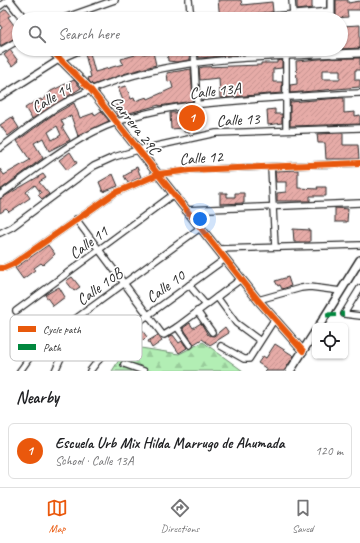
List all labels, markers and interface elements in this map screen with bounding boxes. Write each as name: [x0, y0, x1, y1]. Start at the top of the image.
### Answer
search box: [12, 12, 348, 56]
icon: search: [26, 23, 48, 45]
text: Search here: [58, 25, 119, 44]
street label: Calle 14: [28, 77, 77, 118]
street label: Calle 13A: [188, 78, 243, 104]
street label: Carrera 29C: [106, 92, 165, 160]
pin: 1: [179, 103, 205, 133]
street label: Calle 13: [216, 109, 262, 131]
street label: Calle 12: [179, 146, 225, 169]
your location: [190, 209, 210, 229]
street label: Calle 11: [65, 221, 113, 264]
street label: Calle 10B: [73, 263, 128, 310]
street label: Calle 10: [142, 265, 190, 308]
legend: [10, 315, 142, 361]
text: Cycle path: [43, 322, 82, 336]
map controls: [312, 323, 348, 359]
button: locate: [312, 323, 348, 359]
text: Path: [43, 340, 62, 354]
text: Nearby: [16, 387, 59, 408]
text: Escuela Urb Mix Hilda Marrugo de Ahumada: [55, 434, 285, 453]
text: 1: [27, 443, 33, 459]
text: 120 m: [315, 443, 343, 459]
text: School · Calle 13A: [55, 453, 133, 469]
tab: Map: [46, 497, 68, 535]
tab: Directions: [161, 497, 199, 535]
tab: Saved: [292, 497, 314, 535]

